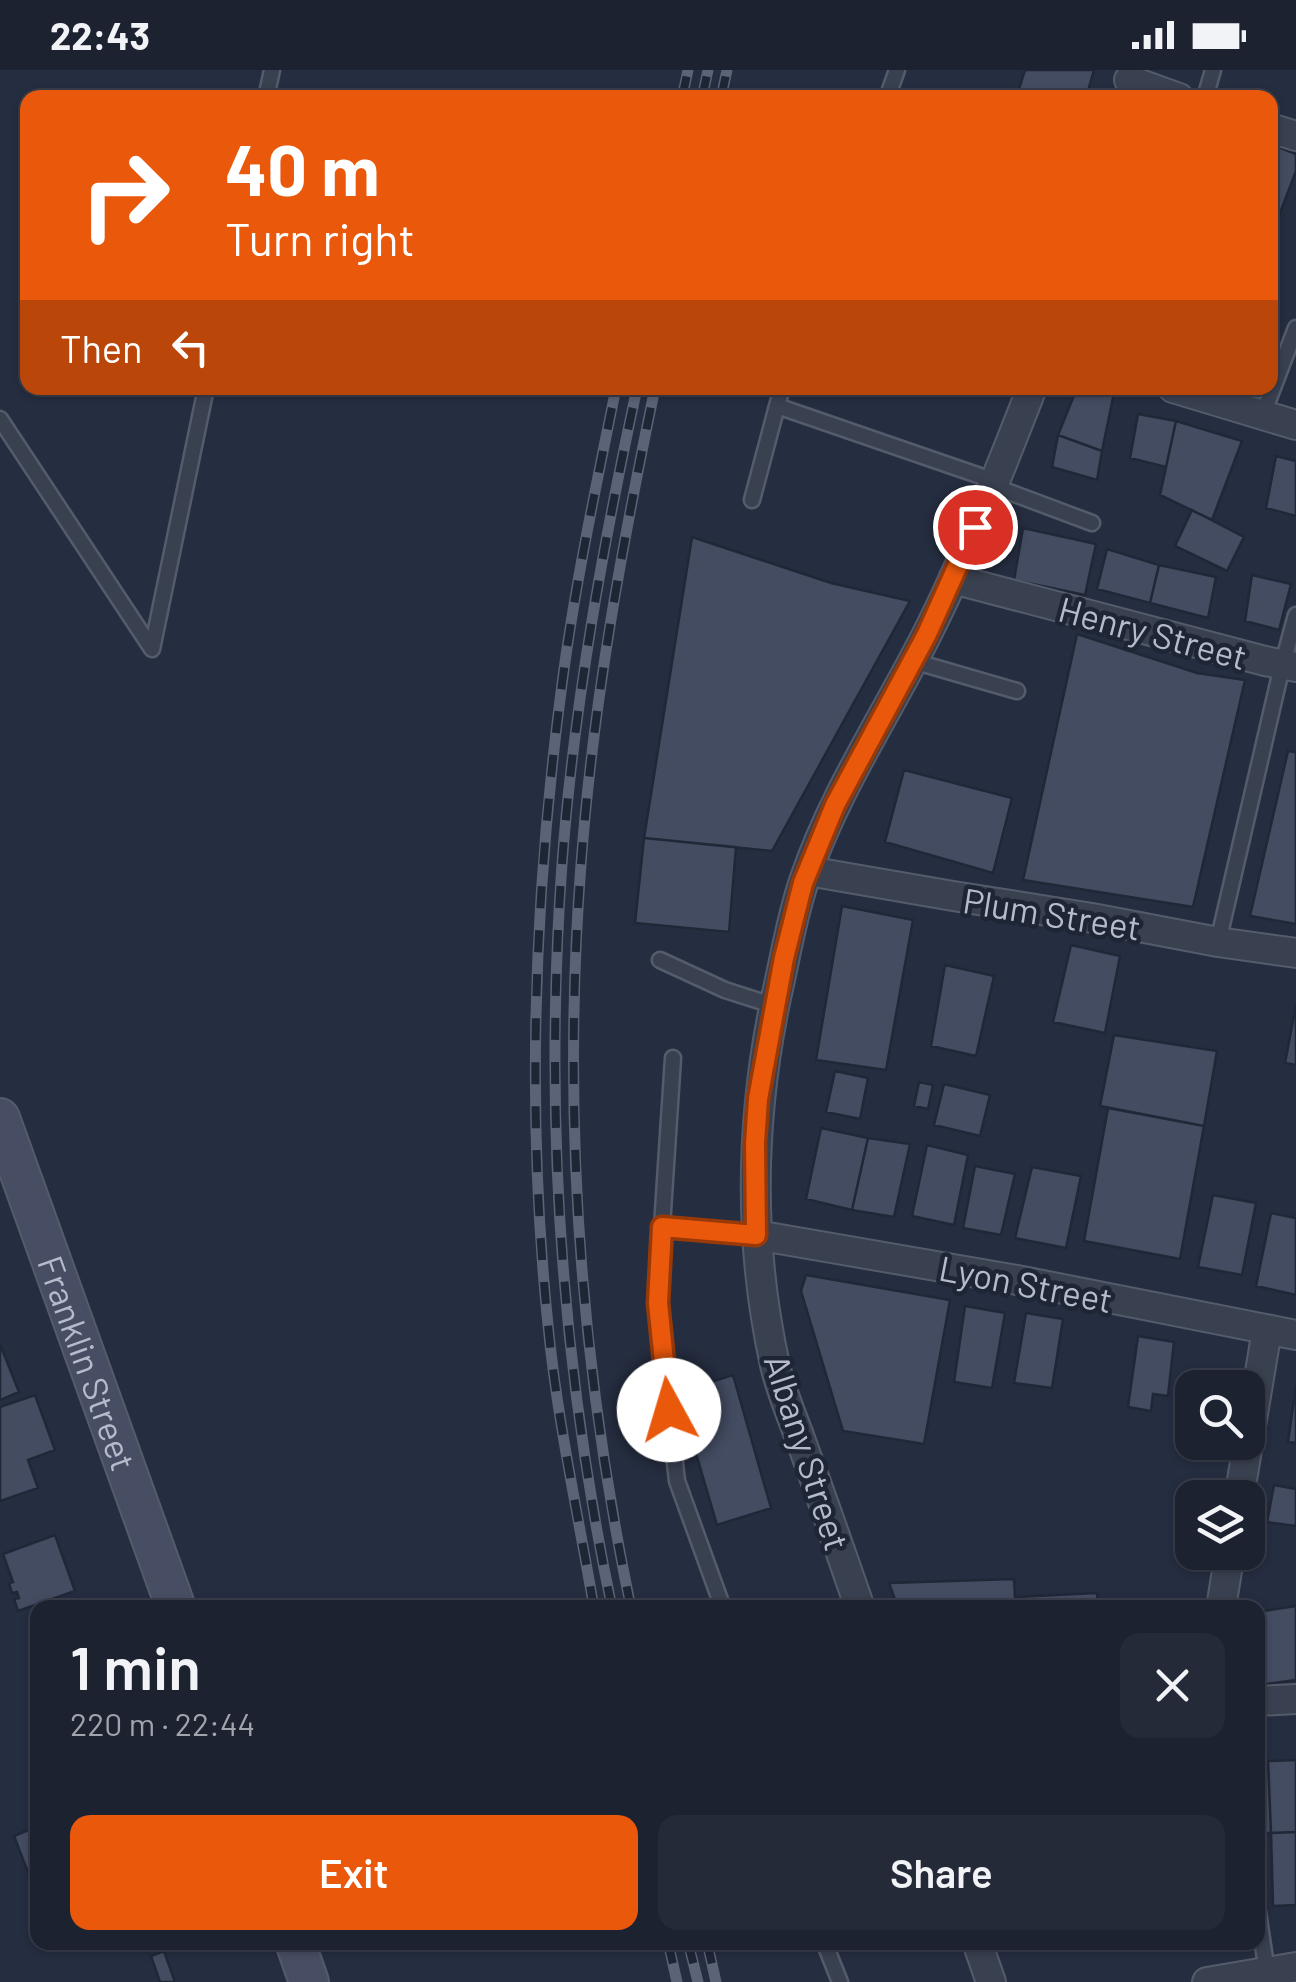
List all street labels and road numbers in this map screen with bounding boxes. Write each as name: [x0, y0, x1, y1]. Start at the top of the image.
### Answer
street label: Henry Street: [1054, 587, 1252, 677]
street label: Plum Street: [960, 878, 1144, 948]
street label: Lyon Street: [936, 1246, 1116, 1320]
street label: Franklin Street: [30, 1250, 146, 1476]
street label: Albany Street: [757, 1349, 859, 1555]

